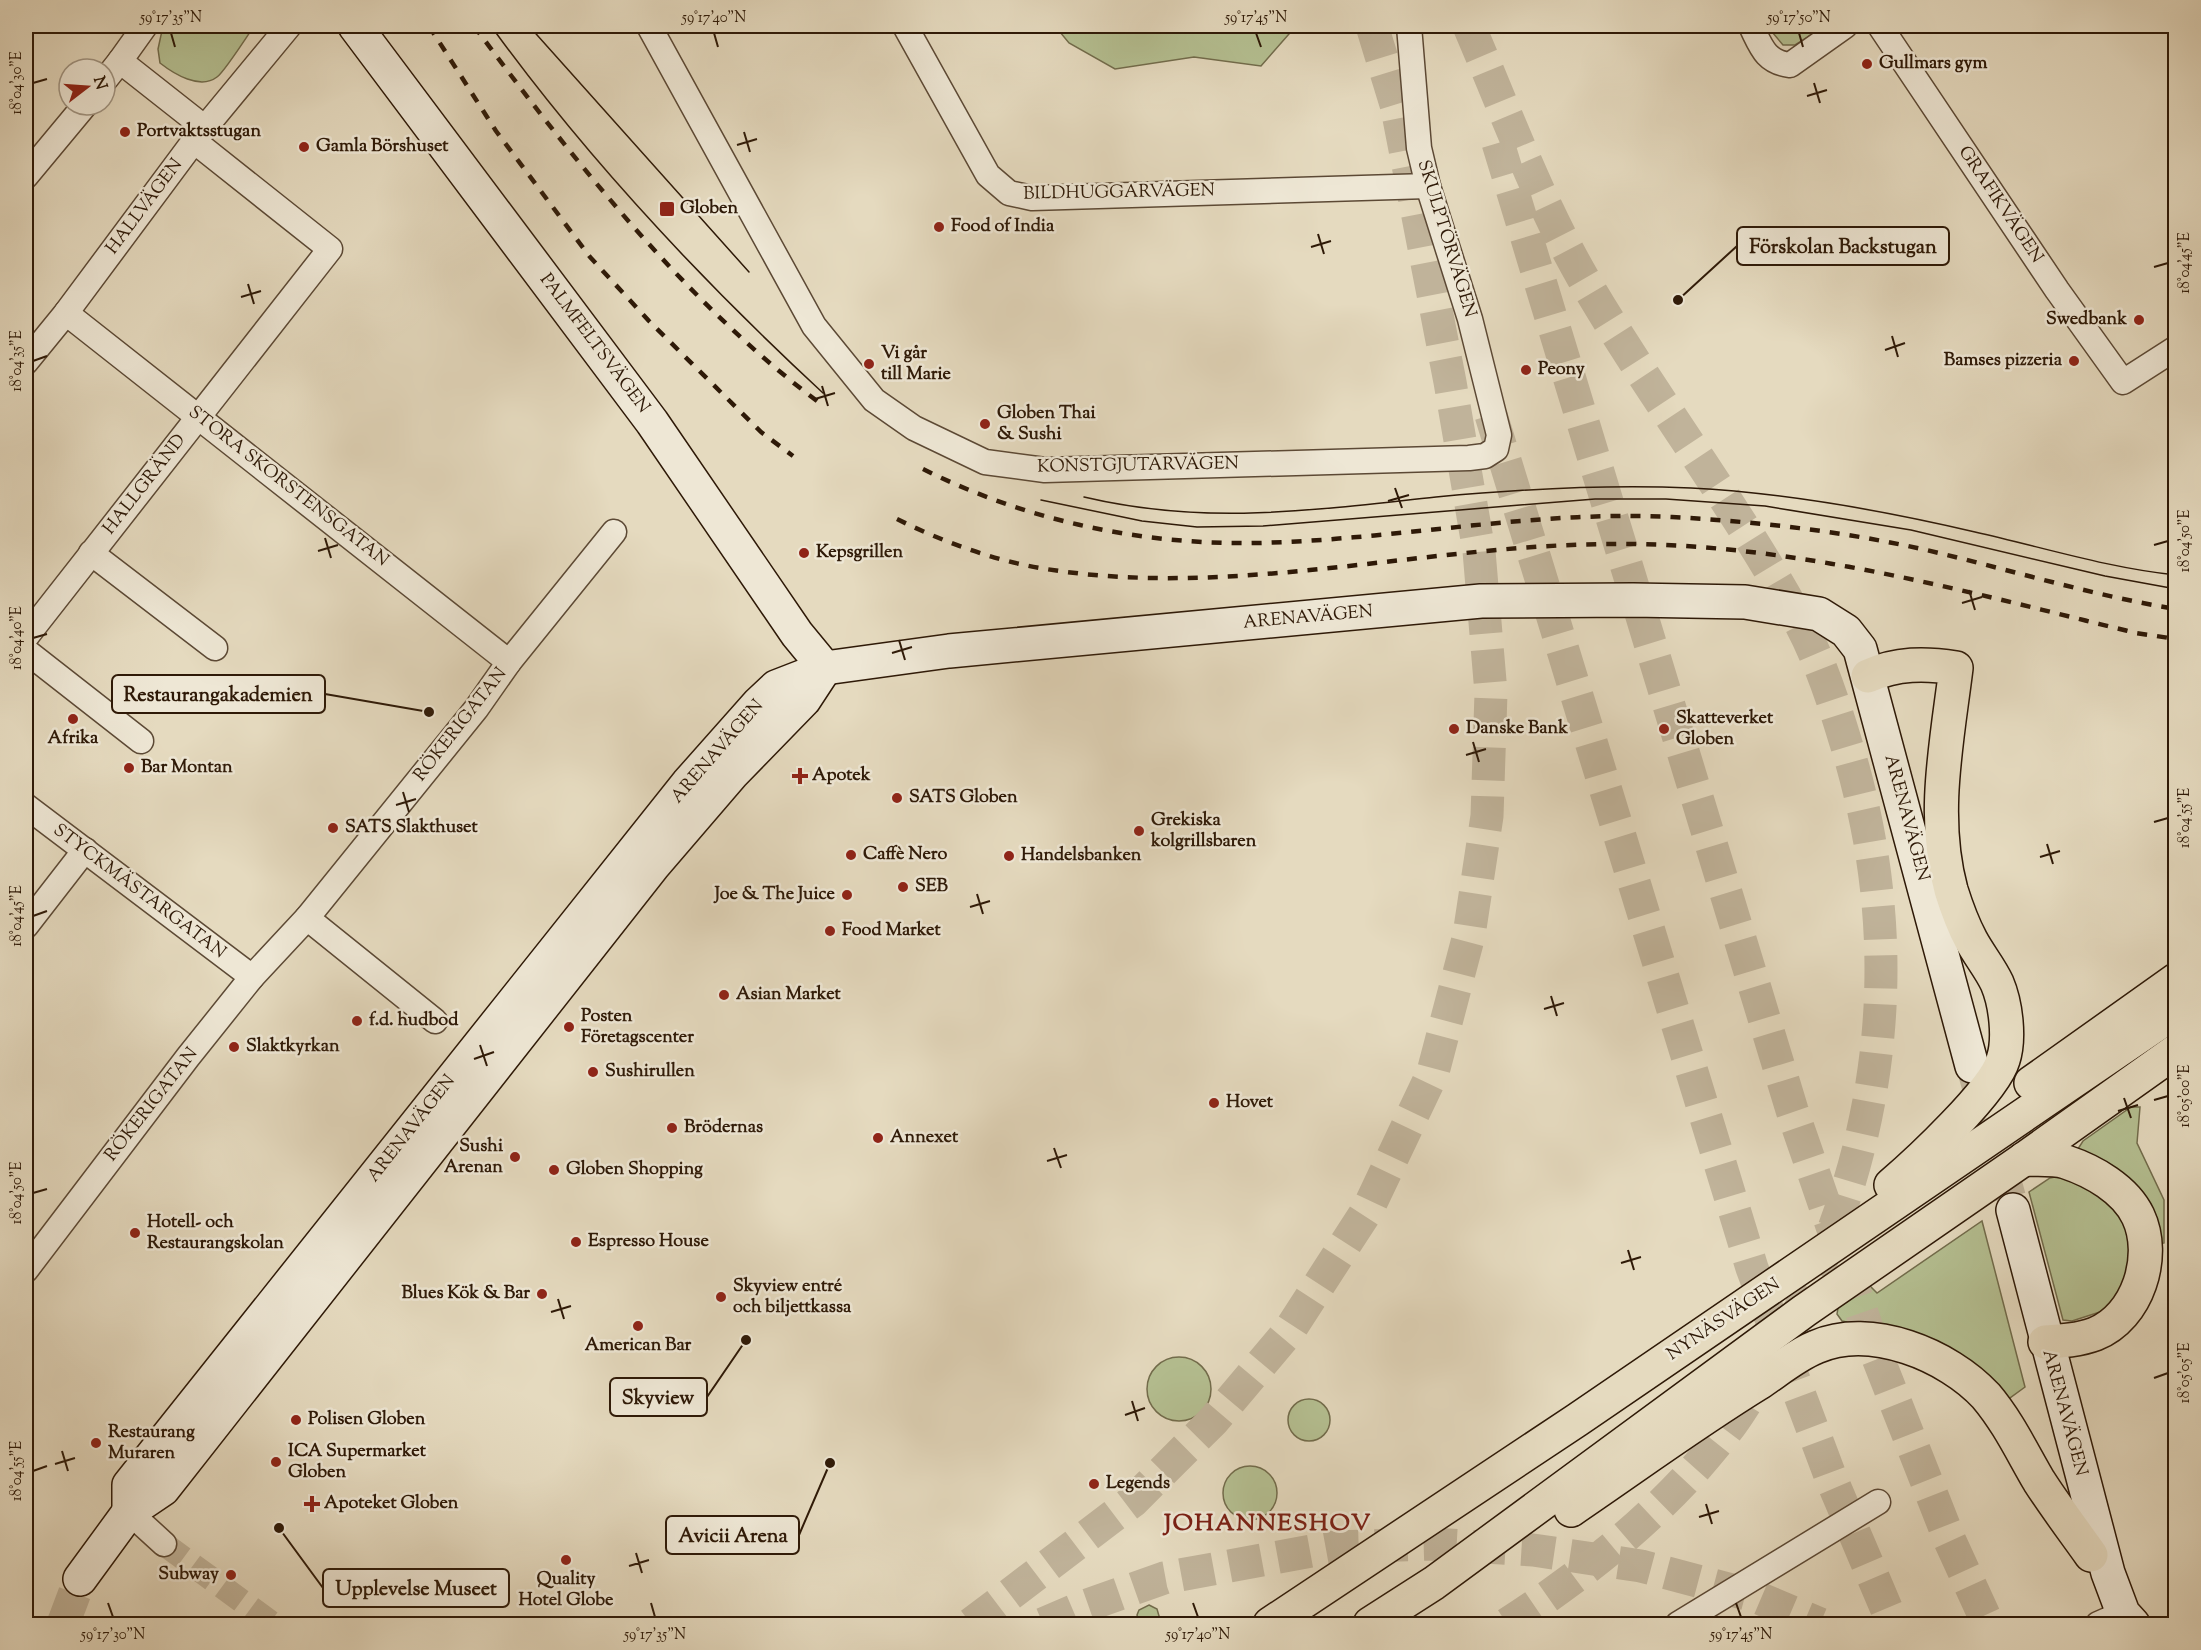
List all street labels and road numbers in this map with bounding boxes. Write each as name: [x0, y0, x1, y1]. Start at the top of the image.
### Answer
street label: GRAFIKVÄGEN: [1951, 141, 2049, 269]
street label: HALLVÄGEN: [100, 154, 190, 260]
street label: SKULPTÖRVÄGEN: [1410, 157, 1482, 321]
street label: BILDHUGGARVÄGEN: [1023, 178, 1215, 208]
street label: PALMFELTSVÄGEN: [533, 269, 655, 419]
street label: STORA SKORSTENSGATAN: [182, 400, 394, 574]
street label: HALLGRÄND: [97, 429, 193, 541]
street label: KONSTGJUTARVÄGEN: [1037, 451, 1239, 481]
street label: ARENAVÄGEN: [1242, 599, 1374, 637]
street label: RÖKERIGATAN: [408, 663, 514, 787]
street label: ARENAVÄGEN: [665, 694, 771, 810]
street label: ARENAVÄGEN: [1877, 752, 1935, 884]
street label: STYCKMÄSTARGATAN: [47, 818, 231, 966]
street label: RÖKERIGATAN: [99, 1043, 205, 1167]
street label: ARENAVÄGEN: [362, 1070, 462, 1188]
street label: NYNÄSVÄGEN: [1662, 1272, 1786, 1368]
street label: ARENAVÄGEN: [2035, 1347, 2093, 1479]

